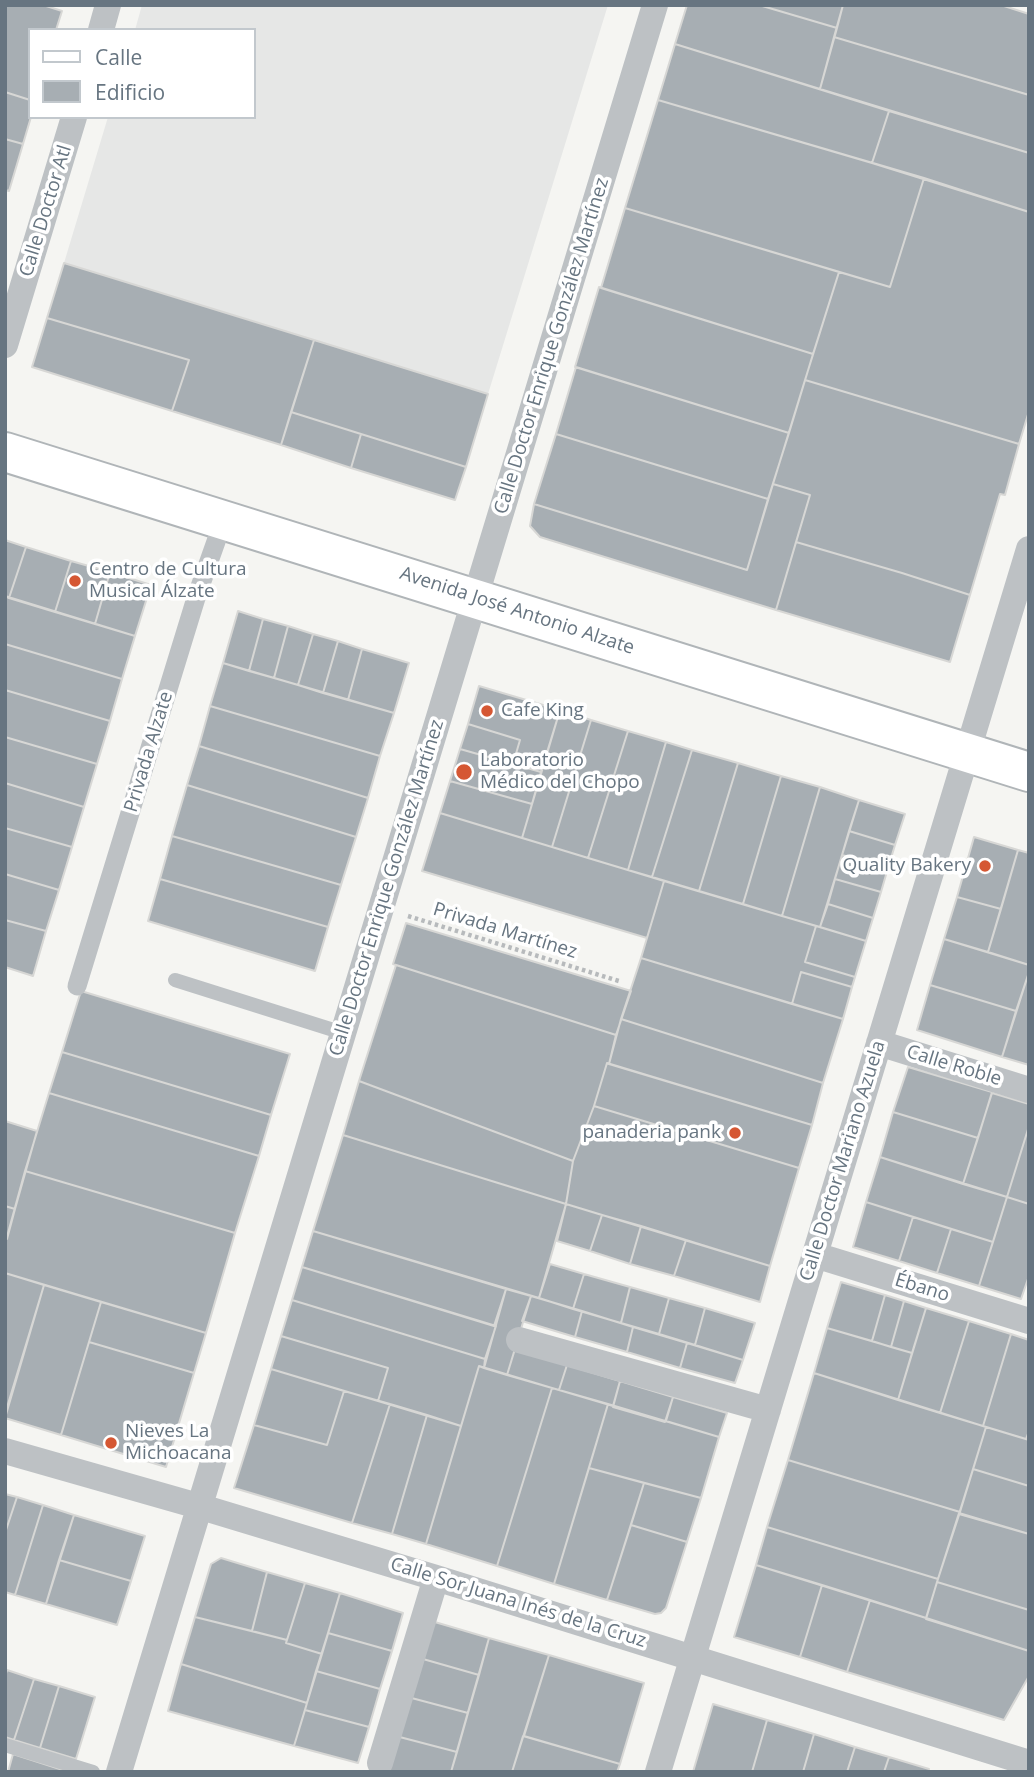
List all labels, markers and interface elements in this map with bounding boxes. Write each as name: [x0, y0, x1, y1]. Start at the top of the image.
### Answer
legend: [28, 28, 256, 119]
text: Calle: [95, 43, 142, 71]
text: Edificio: [95, 78, 165, 106]
street label: Calle Doctor Atl: [15, 142, 77, 280]
street label: Calle Doctor Enrique González Martínez: [490, 175, 614, 517]
place label: Centro de Cultura Musical Álzate: [89, 559, 247, 603]
street label: Avenida José Antonio Alzate: [397, 562, 637, 660]
marker: Centro de Cultura Musical Álzate: [67, 573, 83, 589]
street label: Privada Alzate: [120, 689, 178, 815]
place label: Cafe King: [501, 700, 584, 722]
marker: Cafe King: [479, 703, 495, 719]
street label: Calle Doctor Enrique González Martínez: [325, 717, 449, 1059]
place label: Laboratorio Médico del Chopo: [480, 750, 640, 794]
marker: Laboratorio Médico del Chopo: [454, 762, 474, 782]
place label: Quality Bakery: [842, 855, 971, 877]
marker: Quality Bakery: [977, 858, 993, 874]
street label: Privada Martínez: [430, 898, 580, 964]
street label: Calle Doctor Mariano Azuela: [796, 1038, 890, 1284]
street label: Calle Roble: [904, 1041, 1004, 1091]
place label: panaderia pank: [582, 1122, 721, 1144]
marker: panaderia pank: [727, 1125, 743, 1141]
street label: Ébano: [892, 1269, 952, 1307]
place label: Nieves La Michoacana: [125, 1421, 231, 1465]
marker: Nieves La Michoacana: [103, 1435, 119, 1451]
street label: Calle Sor Juana Inés de la Cruz: [387, 1553, 649, 1653]

